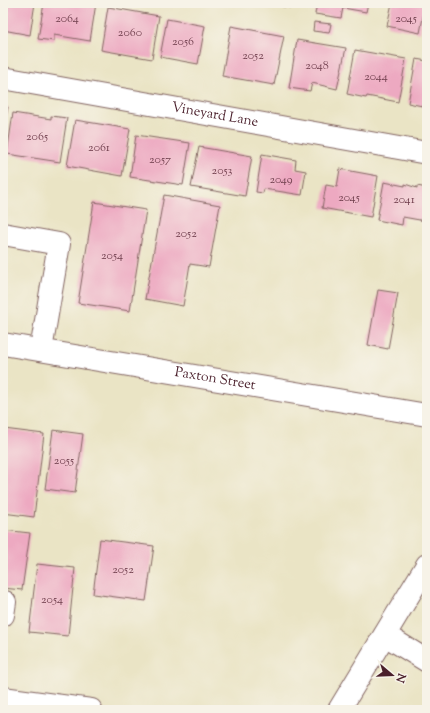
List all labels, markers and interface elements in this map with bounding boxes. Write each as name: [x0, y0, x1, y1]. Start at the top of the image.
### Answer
house number: 2064: [55, 10, 79, 28]
house number: 2045: [395, 10, 417, 28]
house number: 2060: [118, 24, 142, 42]
house number: 2056: [172, 33, 194, 51]
house number: 2052: [242, 47, 264, 65]
house number: 2048: [305, 57, 329, 75]
house number: 2044: [364, 68, 388, 86]
street label: Vineyard Lane: [170, 98, 260, 133]
house number: 2065: [26, 128, 48, 146]
house number: 2061: [88, 139, 110, 157]
house number: 2057: [149, 151, 171, 169]
house number: 2053: [212, 162, 233, 180]
house number: 2049: [269, 171, 293, 189]
house number: 2045: [338, 189, 360, 207]
house number: 2041: [393, 191, 415, 209]
house number: 2052: [175, 225, 197, 243]
house number: 2054: [101, 247, 123, 265]
street label: Paxton Street: [173, 363, 257, 396]
house number: 2055: [54, 452, 74, 470]
house number: 2052: [112, 561, 134, 579]
house number: 2054: [41, 591, 63, 609]
north arrow: [372, 655, 412, 695]
text: N: [391, 670, 410, 685]

